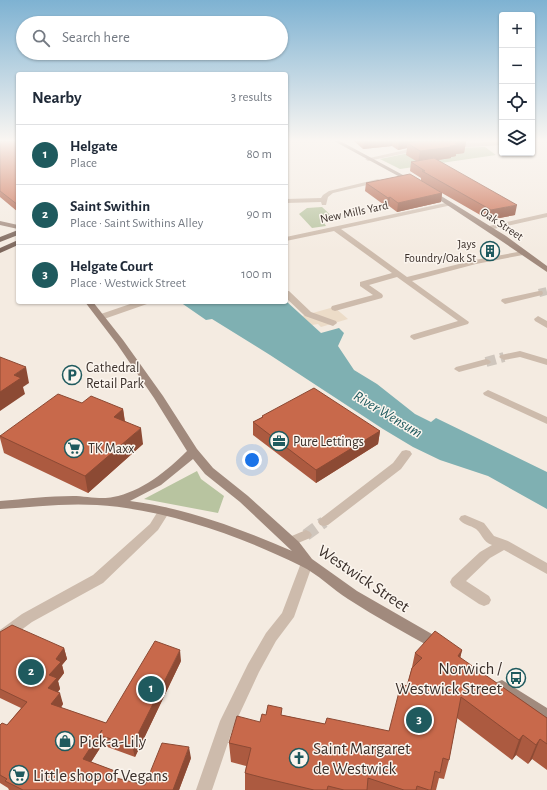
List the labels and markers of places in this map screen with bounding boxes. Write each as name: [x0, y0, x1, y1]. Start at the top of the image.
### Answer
place label: Jays Foundry/Oak St: [404, 238, 476, 265]
building icon: Jays Foundry/Oak St: [479, 240, 501, 262]
place label: Cathedral Retail Park: [86, 361, 145, 391]
parking icon: Cathedral Retail Park: [61, 364, 83, 386]
office icon: Pure Lettings: [268, 430, 290, 452]
place label: Pure Lettings: [293, 435, 364, 449]
supermarket icon: TK Maxx: [63, 437, 85, 459]
place label: TK Maxx: [88, 442, 134, 456]
pin: 2: [18, 657, 44, 687]
place label: Norwich / Westwick Street: [395, 660, 503, 697]
bus stop icon: Norwich / Westwick Street: [505, 667, 527, 689]
pin: 1: [138, 674, 164, 704]
pin: 3: [406, 705, 432, 735]
shop icon: Pick-a-Lily: [54, 730, 76, 752]
place label: Pick-a-Lily: [79, 733, 147, 751]
place label: Saint Margaret de Westwick: [313, 740, 411, 777]
church icon: Saint Margaret de Westwick: [288, 747, 310, 769]
supermarket icon: Little shop of Vegans: [8, 764, 30, 786]
place label: Little shop of Vegans: [33, 767, 168, 784]

